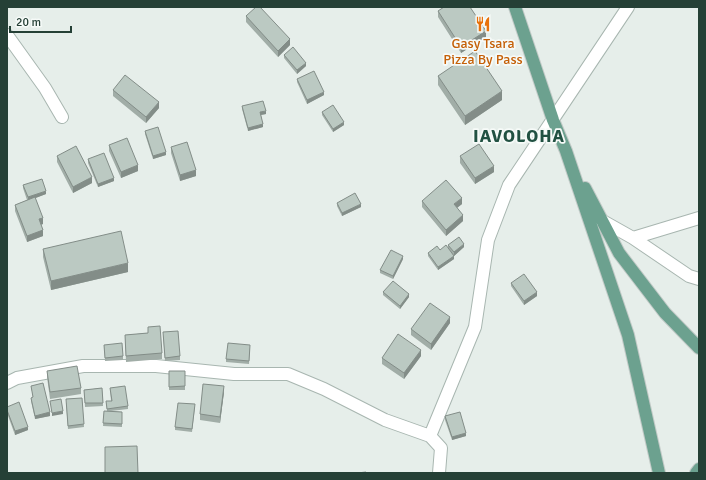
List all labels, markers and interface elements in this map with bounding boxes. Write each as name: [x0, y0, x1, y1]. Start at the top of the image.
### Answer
scale bar: [10, 8, 71, 34]
text: 20 m: [16, 15, 41, 30]
restaurant icon: Gasy Tsara Pizza By Pass: [474, 15, 492, 33]
place label: Gasy Tsara Pizza By Pass: [443, 35, 523, 68]
district label: IAVOLOHA: [473, 125, 565, 147]

